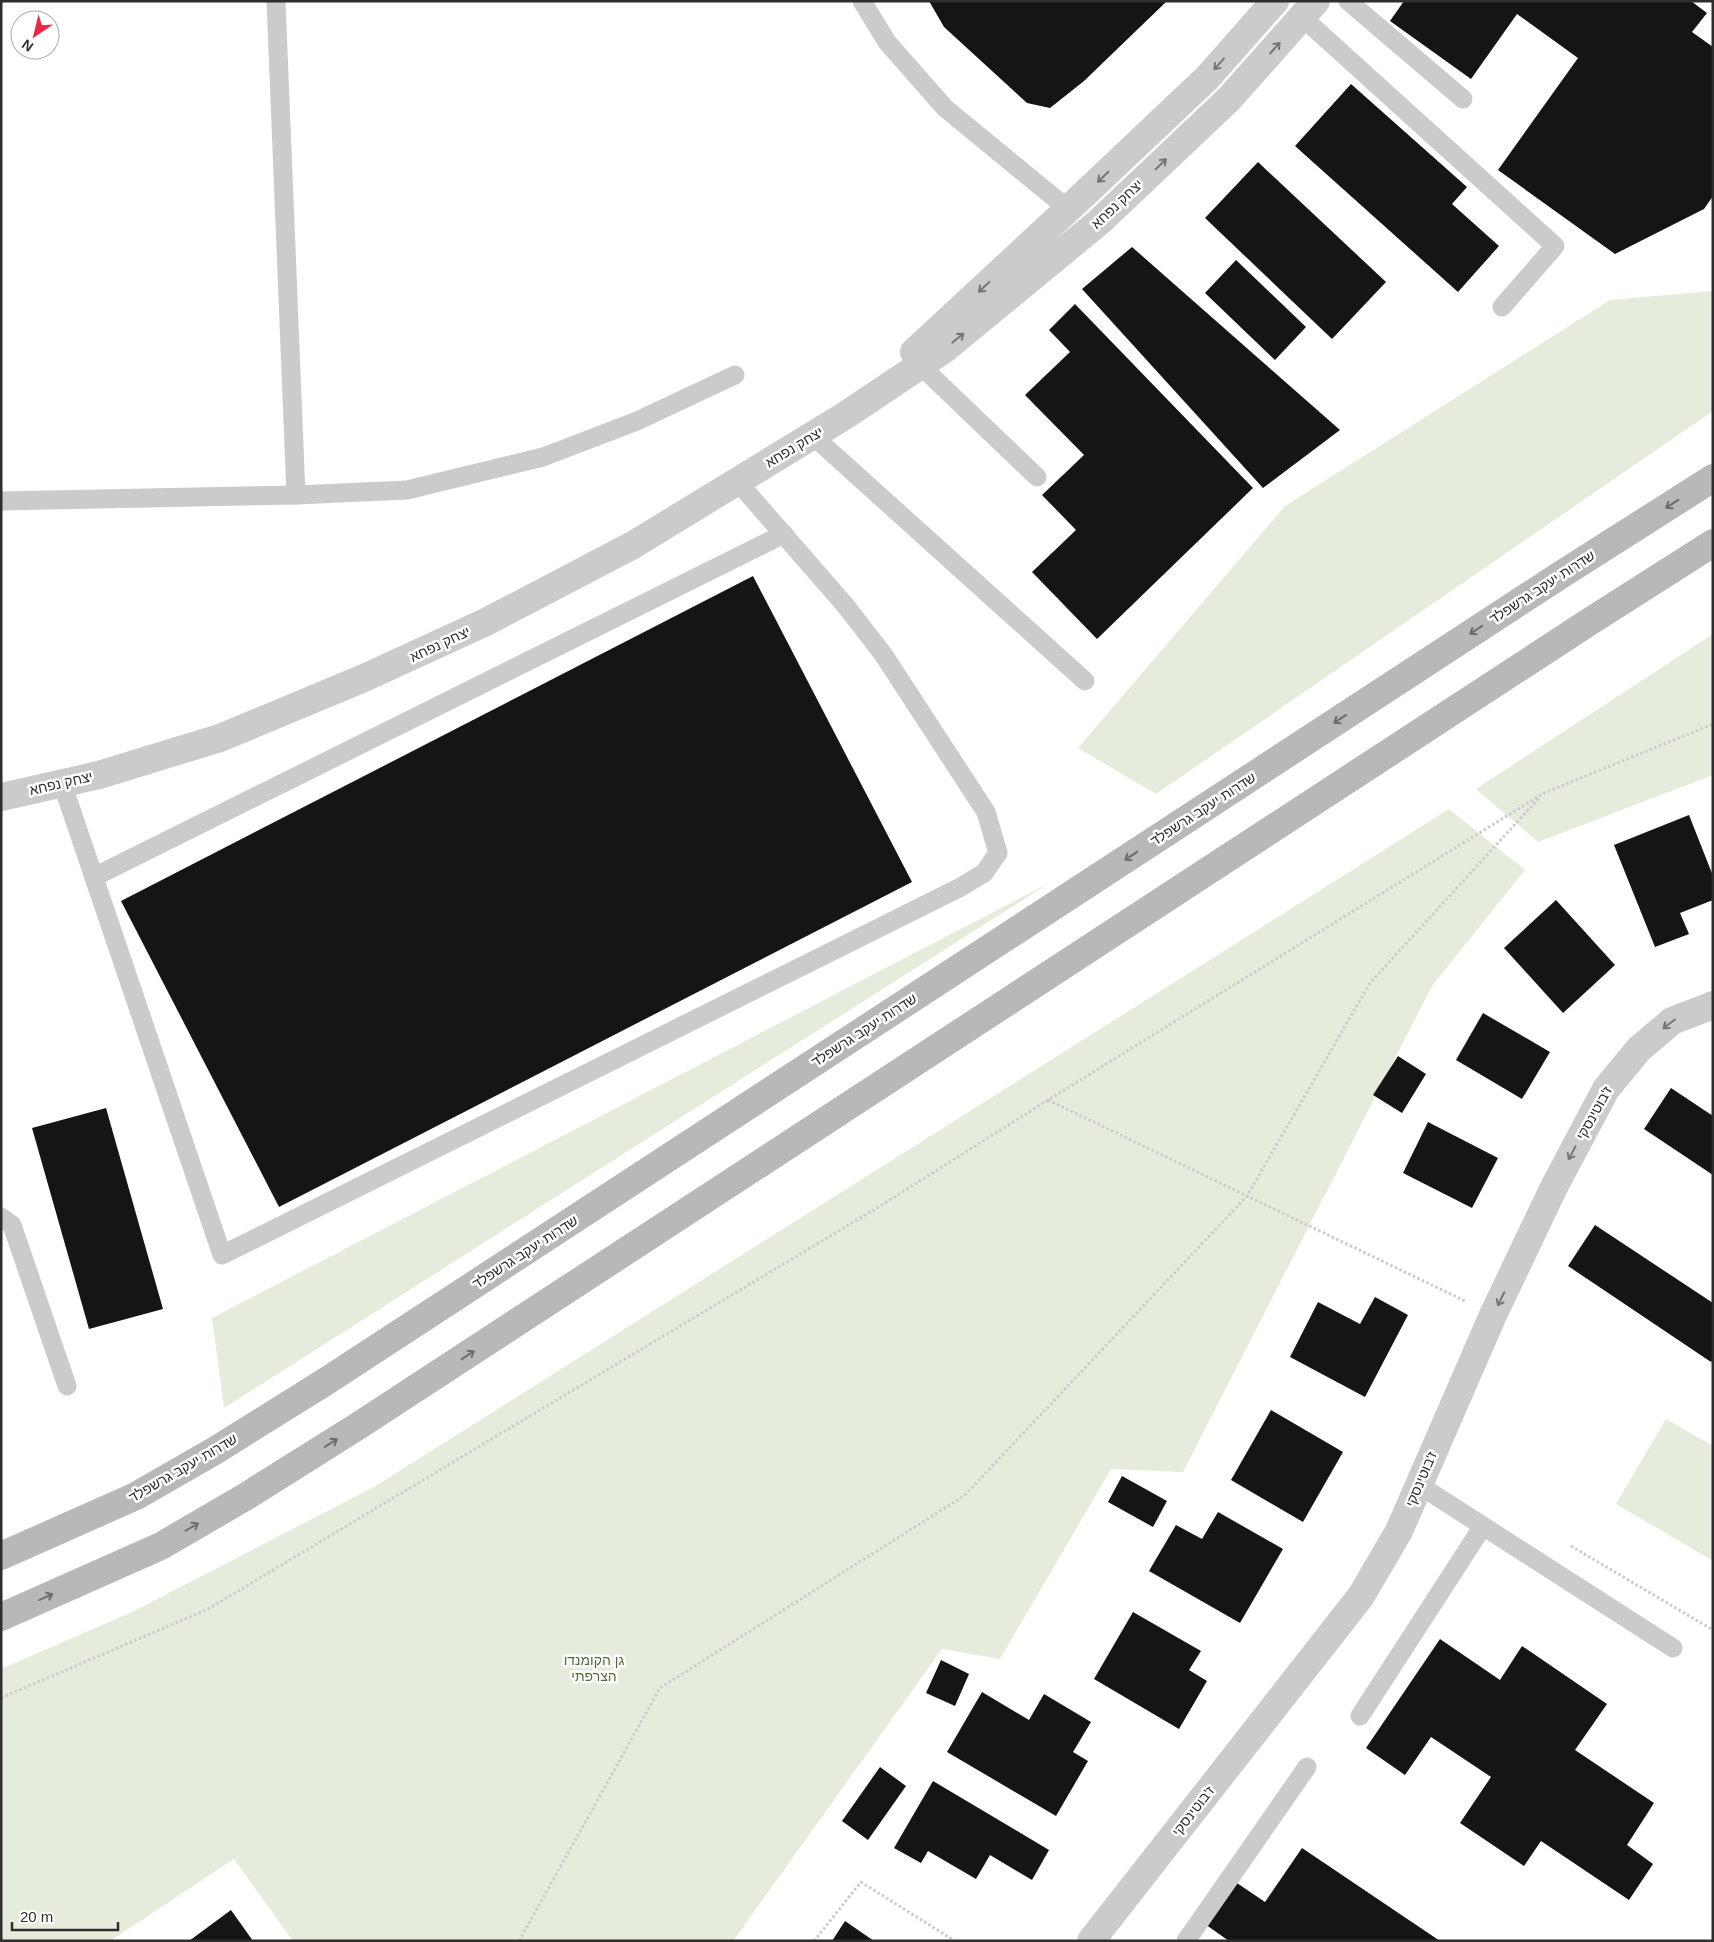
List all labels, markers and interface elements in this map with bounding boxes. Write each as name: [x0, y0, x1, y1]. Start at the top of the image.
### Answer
north arrow: [10, 10, 60, 60]
text: N: [19, 36, 36, 55]
one-way arrow: [1269, 41, 1280, 54]
one-way arrow: [1213, 57, 1225, 70]
one-way arrow: [1154, 158, 1167, 170]
one-way arrow: [1096, 171, 1109, 183]
street label: יצחק נפחא: [1088, 176, 1146, 232]
one-way arrow: [977, 281, 990, 293]
one-way arrow: [951, 332, 964, 343]
street label: יצחק נפחא: [762, 424, 826, 470]
one-way arrow: [1665, 499, 1679, 509]
street label: שדרות יעקב גרשפלד: [1486, 547, 1598, 627]
street label: יצחק נפחא: [407, 623, 473, 665]
one-way arrow: [1470, 625, 1484, 635]
one-way arrow: [1334, 714, 1348, 724]
street label: יצחק נפחא: [28, 768, 94, 798]
street label: שדרות יעקב גרשפלד: [1147, 769, 1259, 849]
one-way arrow: [1124, 851, 1138, 861]
street label: שדרות יעקב גרשפלד: [808, 990, 920, 1070]
one-way arrow: [1662, 1019, 1675, 1030]
street label: ז'בוטינסקי: [1573, 1083, 1615, 1142]
one-way arrow: [1567, 1145, 1577, 1160]
street label: שדרות יעקב גרשפלד: [469, 1212, 581, 1292]
one-way arrow: [1496, 1291, 1505, 1306]
one-way arrow: [460, 1349, 474, 1359]
street label: שדרות יעקב גרשפלד: [126, 1430, 240, 1506]
one-way arrow: [324, 1438, 338, 1448]
street label: ז'בוטינסקי: [1402, 1449, 1440, 1509]
one-way arrow: [185, 1522, 199, 1532]
one-way arrow: [38, 1591, 53, 1601]
park label: גן הקומנדו הצרפתי: [564, 1652, 624, 1684]
street label: ז'בוטינסקי: [1169, 1783, 1218, 1839]
scale bar: [12, 1900, 119, 1932]
text: 20 m: [20, 1908, 53, 1925]

